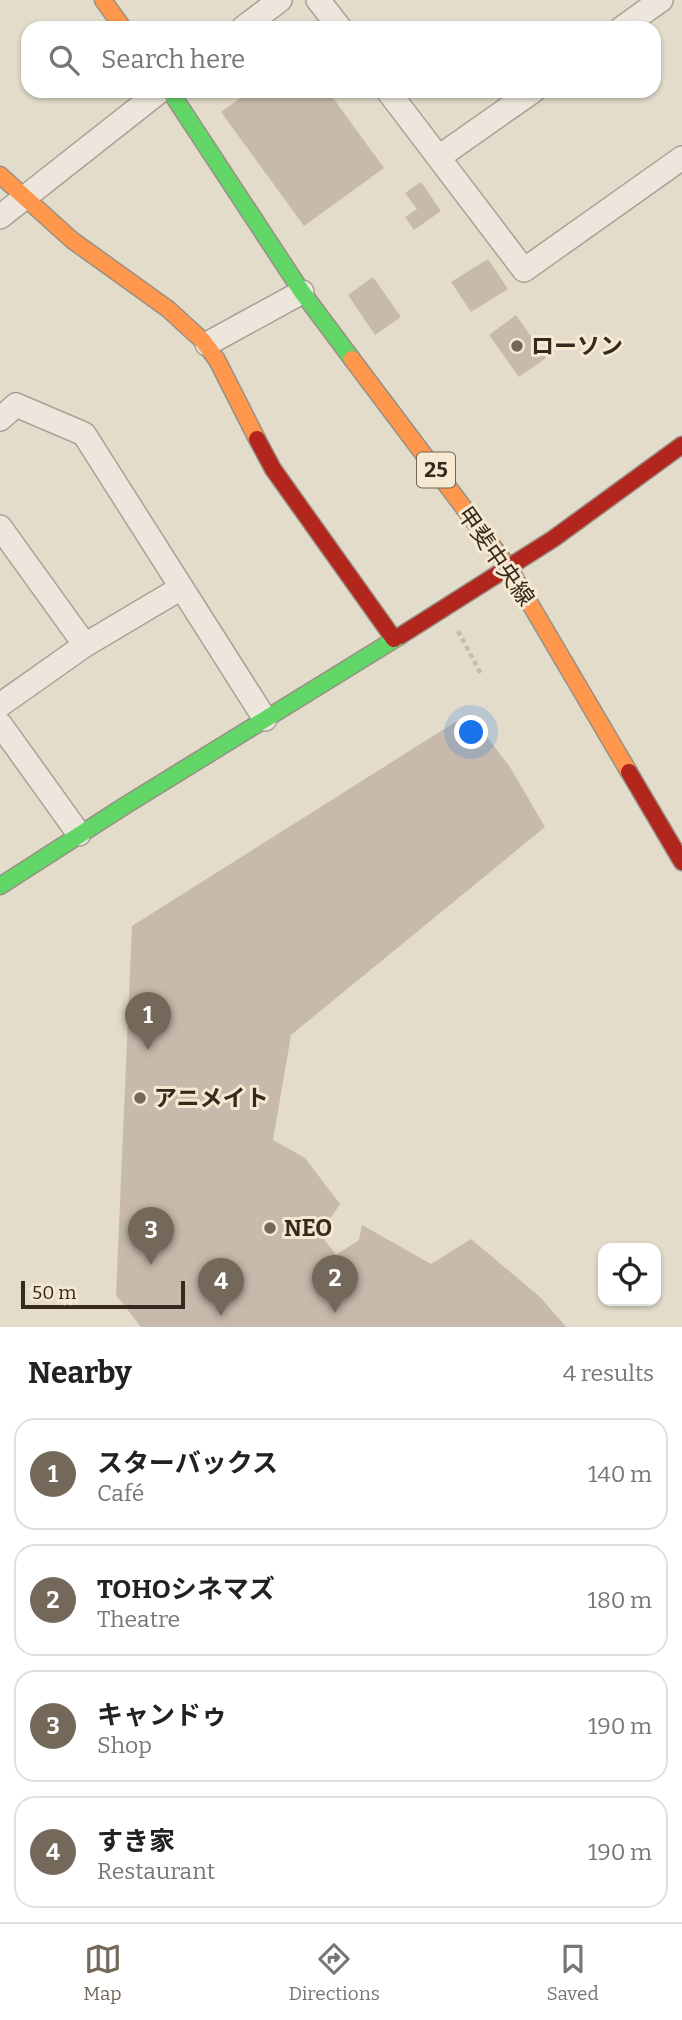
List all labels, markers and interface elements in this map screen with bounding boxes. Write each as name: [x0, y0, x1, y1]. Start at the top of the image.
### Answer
search box: [21, 21, 661, 98]
icon: search: [45, 41, 83, 79]
text: Search here: [101, 44, 245, 75]
place label: ローソン: [531, 332, 623, 360]
marker: ローソン: [509, 338, 525, 354]
road number: 25: [417, 452, 455, 488]
street label: 甲斐中央線: [452, 501, 540, 611]
your location: [454, 715, 488, 749]
pin: 1: [125, 992, 171, 1050]
place label: アニメイト: [154, 1084, 269, 1112]
marker: アニメイト: [132, 1090, 148, 1106]
pin: 3: [128, 1207, 174, 1265]
place label: NEO: [284, 1214, 332, 1242]
marker: NEO: [262, 1220, 278, 1236]
map controls: [598, 1243, 661, 1306]
button: locate: [598, 1243, 661, 1306]
pin: 2: [312, 1255, 358, 1313]
pin: 4: [198, 1258, 244, 1316]
scale bar: [21, 1278, 186, 1310]
text: 50 m: [32, 1281, 76, 1304]
text: Nearby: [28, 1355, 132, 1391]
text: 4 results: [563, 1359, 654, 1387]
text: スターバックス: [97, 1448, 278, 1479]
text: 1: [48, 1460, 58, 1488]
text: 140 m: [588, 1460, 652, 1488]
text: Café: [97, 1479, 144, 1507]
text: TOHOシネマズ: [97, 1574, 275, 1605]
text: 2: [47, 1586, 59, 1614]
text: 180 m: [588, 1586, 652, 1614]
text: Theatre: [97, 1605, 180, 1633]
text: キャンドゥ: [97, 1700, 227, 1731]
text: 3: [46, 1712, 60, 1740]
text: 190 m: [588, 1712, 652, 1740]
text: Shop: [97, 1731, 152, 1759]
text: すき家: [97, 1826, 175, 1857]
text: 4: [46, 1838, 60, 1866]
text: 190 m: [588, 1838, 652, 1866]
text: Restaurant: [97, 1857, 215, 1885]
tab: Map: [83, 1940, 122, 2005]
tab: Directions: [288, 1940, 380, 2005]
tab: Saved: [546, 1940, 599, 2005]

